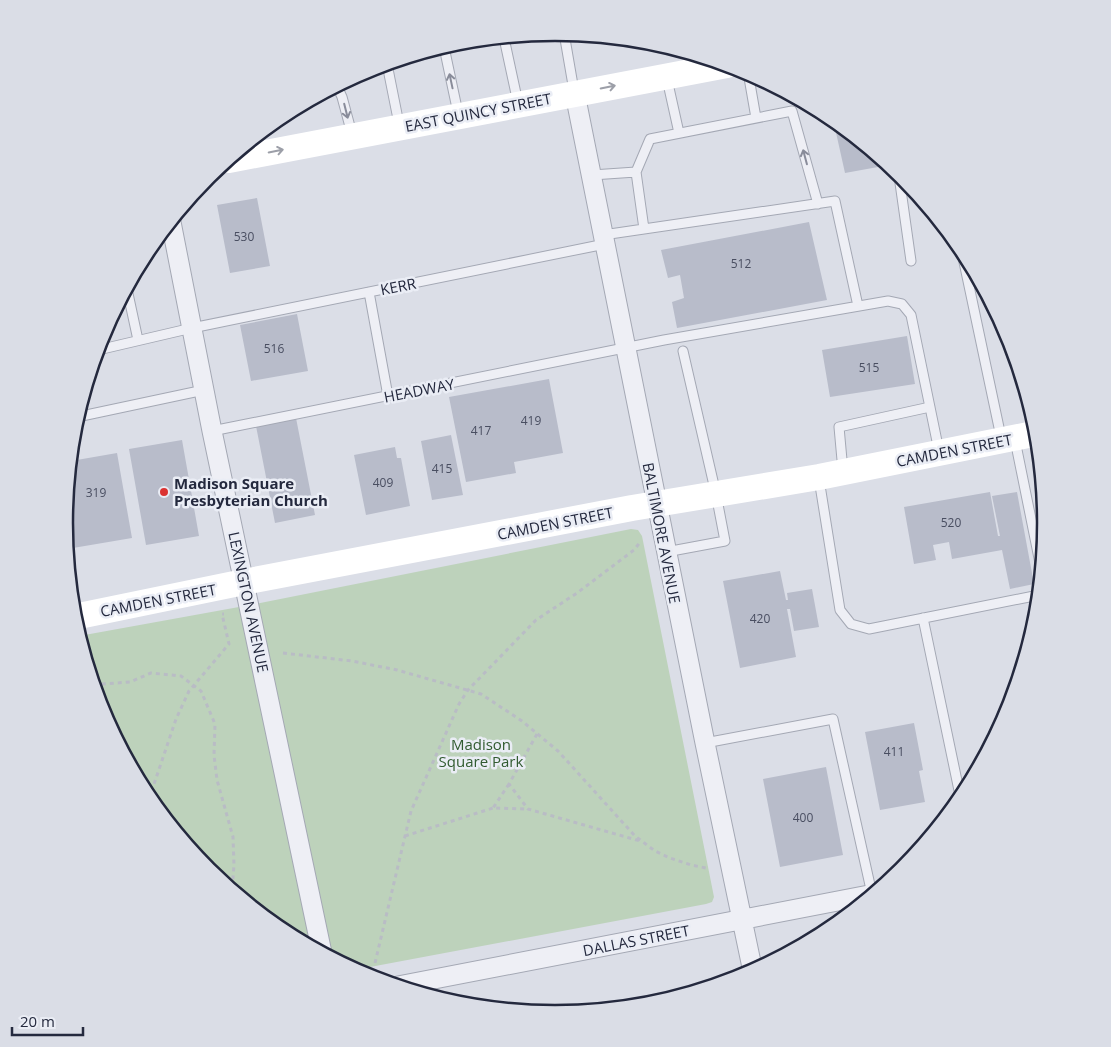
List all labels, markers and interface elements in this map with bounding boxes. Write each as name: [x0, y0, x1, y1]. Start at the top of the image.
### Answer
one-way arrow: [446, 74, 455, 90]
one-way arrow: [600, 82, 616, 92]
street label: EAST QUINCY STREET: [403, 88, 554, 136]
one-way arrow: [342, 102, 351, 118]
one-way arrow: [268, 145, 284, 155]
one-way arrow: [799, 149, 809, 165]
house number: 530: [234, 228, 254, 245]
house number: 512: [731, 255, 751, 272]
street label: KERR: [378, 273, 418, 299]
house number: 516: [264, 340, 284, 357]
house number: 515: [859, 359, 879, 376]
street label: HEADWAY: [382, 373, 457, 407]
house number: 419: [521, 412, 541, 429]
house number: 417: [471, 422, 491, 439]
street label: CAMDEN STREET: [894, 429, 1014, 471]
house number: 415: [432, 460, 452, 477]
street label: BALTIMORE AVENUE: [638, 461, 686, 605]
place label: Madison Square Presbyterian Church: [174, 473, 328, 510]
house number: 409: [373, 474, 393, 491]
house number: 319: [86, 484, 106, 501]
marker: Madison Square Presbyterian Church: [158, 486, 170, 498]
street label: CAMDEN STREET: [495, 502, 615, 544]
house number: 520: [941, 514, 961, 531]
street label: LEXINGTON AVENUE: [224, 530, 274, 674]
street label: CAMDEN STREET: [98, 579, 218, 621]
house number: 420: [750, 610, 770, 627]
park label: Madison Square Park: [439, 734, 523, 771]
house number: 411: [884, 743, 904, 760]
house number: 400: [793, 809, 813, 826]
street label: DALLAS STREET: [581, 920, 692, 960]
scale bar: [12, 1004, 84, 1036]
text: 20 m: [20, 1011, 55, 1031]

